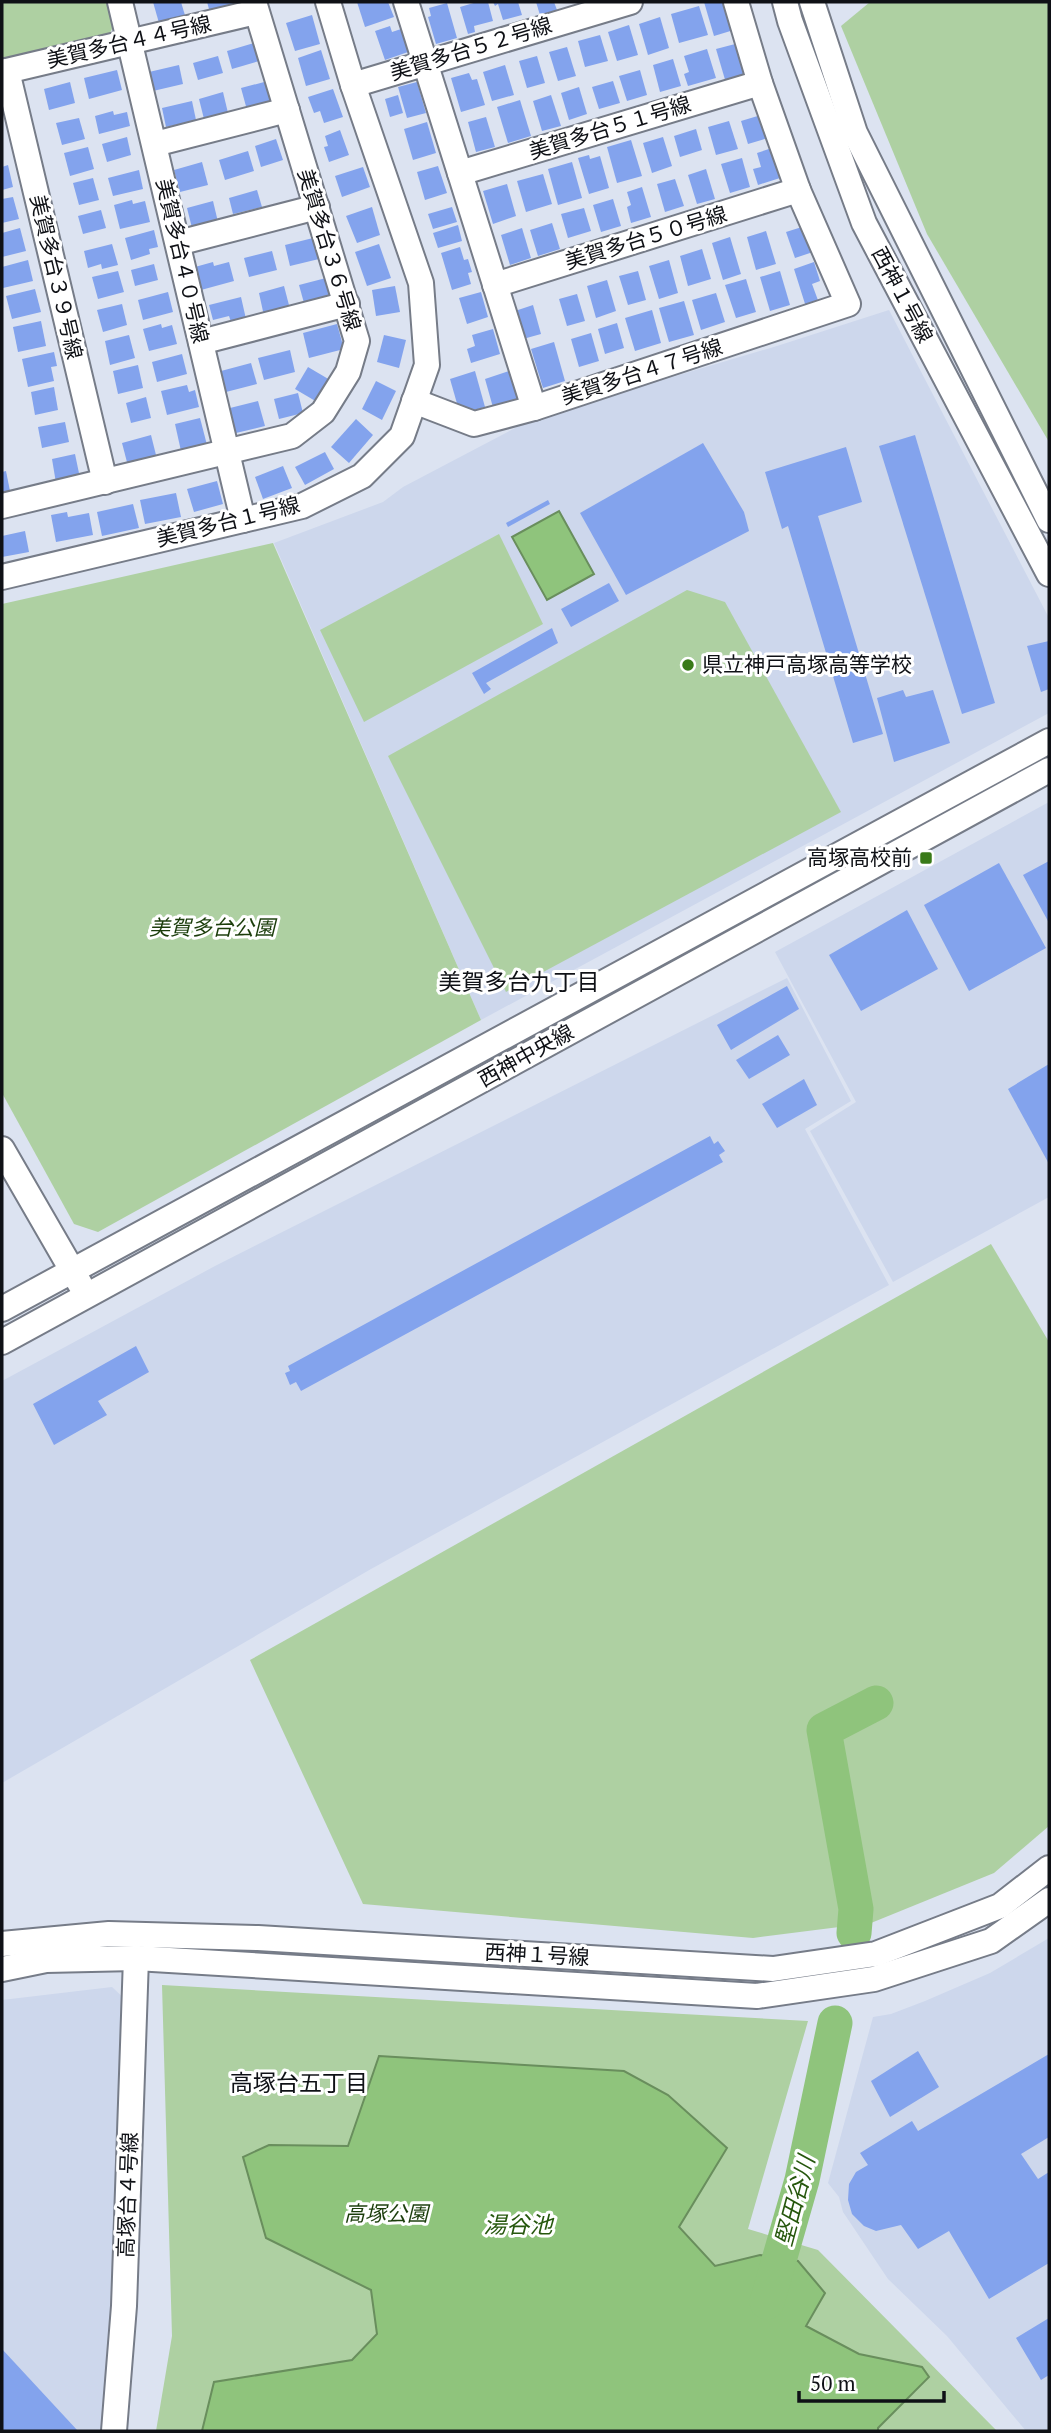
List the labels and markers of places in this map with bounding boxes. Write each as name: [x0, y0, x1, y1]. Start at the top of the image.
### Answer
place label: 県立神戸高塚高等学校: [702, 650, 912, 678]
marker: 県立神戸高塚高等学校: [680, 657, 696, 673]
place label: 高塚高校前: [807, 843, 912, 871]
marker: 高塚高校前: [918, 850, 934, 866]

